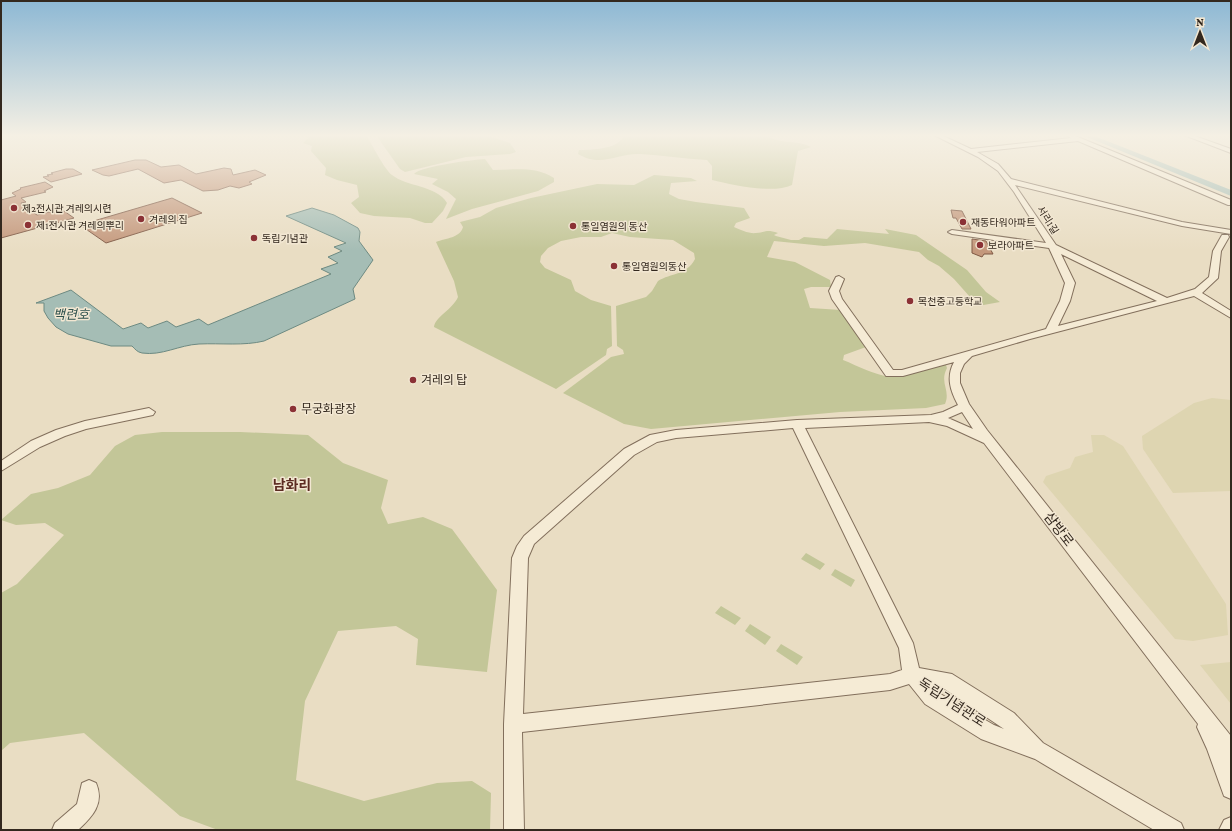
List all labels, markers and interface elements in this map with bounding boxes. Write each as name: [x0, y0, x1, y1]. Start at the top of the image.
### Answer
north arrow: [1180, 12, 1220, 52]
text: N: [1196, 16, 1204, 28]
marker: 제2전시관 겨레의시련: [9, 203, 19, 213]
place label: 제2전시관 겨레의시련: [22, 203, 111, 214]
street label: 서리1길: [1035, 204, 1061, 236]
marker: 겨레의 집: [136, 214, 146, 224]
place label: 겨레의 집: [149, 214, 188, 225]
marker: 재동타워아파트: [958, 217, 968, 227]
place label: 재동타워아파트: [971, 217, 1035, 228]
marker: 제1전시관 겨레의뿌리: [23, 220, 33, 230]
place label: 제1전시관 겨레의뿌리: [36, 220, 124, 231]
marker: 통일염원의 동산: [568, 221, 578, 231]
place label: 통일염원의 동산: [581, 221, 647, 232]
marker: 독립기념관: [249, 233, 259, 243]
place label: 독립기념관: [262, 233, 309, 244]
marker: 보라아파트: [975, 240, 985, 250]
place label: 보라아파트: [988, 240, 1034, 251]
marker: 통일염원의동산: [609, 261, 619, 271]
place label: 통일염원의동산: [622, 261, 686, 272]
marker: 목천중고등학교: [905, 296, 915, 306]
place label: 목천중고등학교: [918, 296, 982, 307]
water label: 백련호: [53, 307, 90, 322]
place label: 겨레의 탑: [421, 373, 467, 387]
marker: 겨레의 탑: [408, 375, 418, 385]
place label: 무궁화광장: [301, 402, 356, 416]
marker: 무궁화광장: [288, 404, 298, 414]
district label: 남화리: [273, 477, 311, 493]
street label: 삼방로: [1041, 509, 1077, 549]
street label: 독립기념관로: [915, 674, 989, 730]

